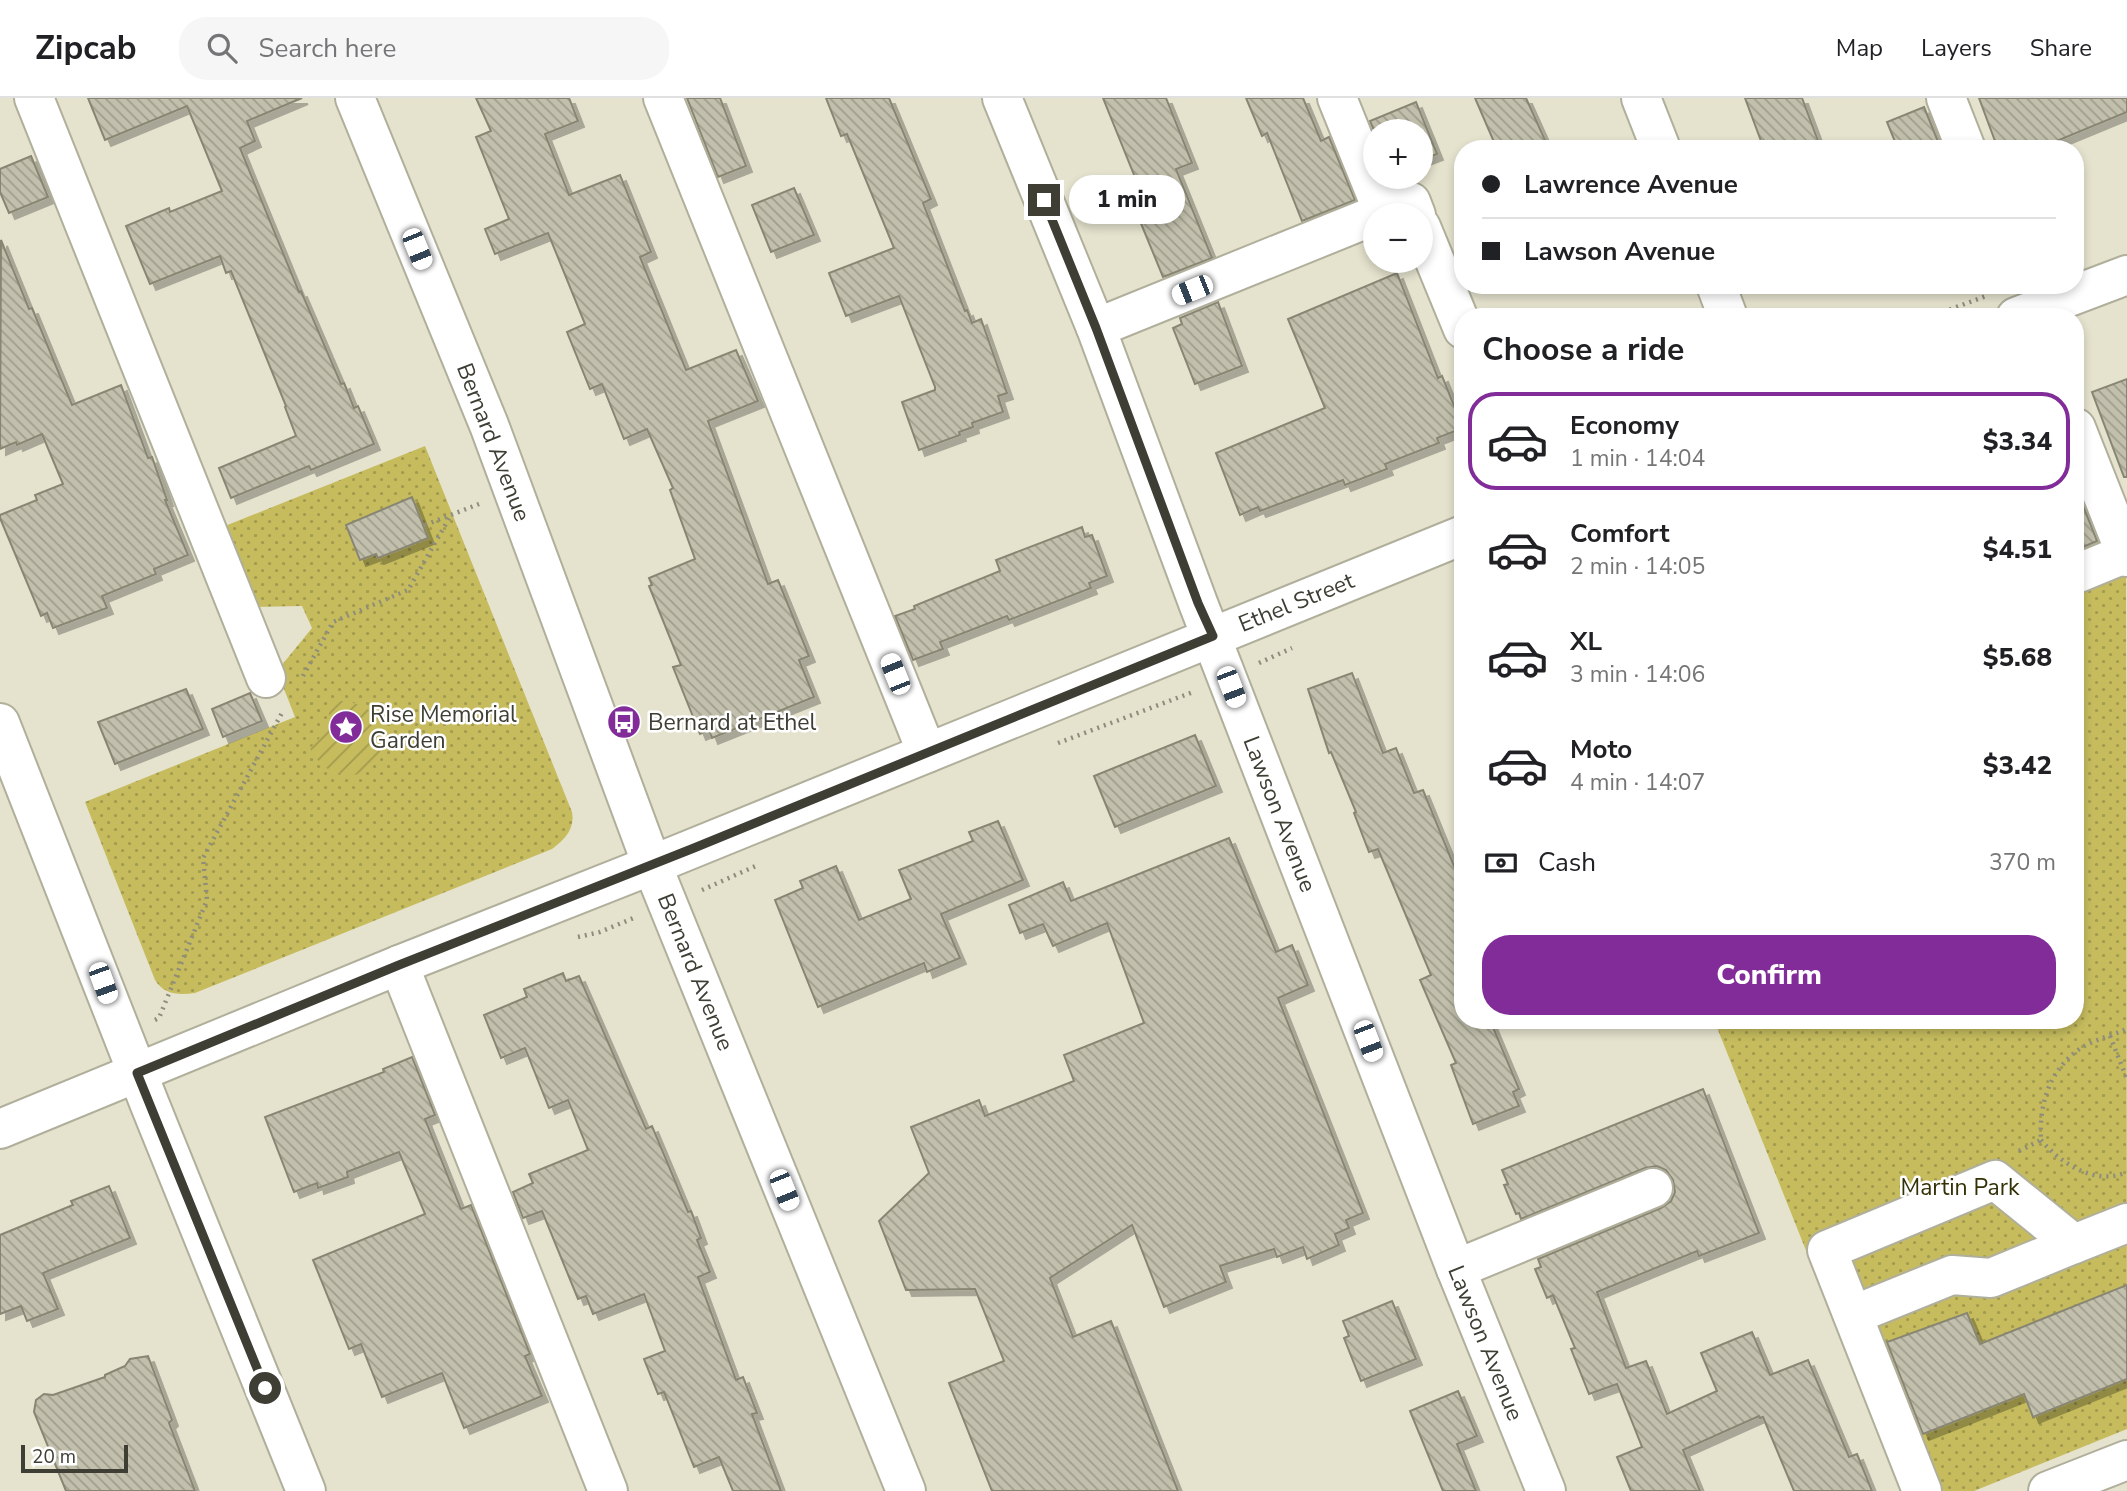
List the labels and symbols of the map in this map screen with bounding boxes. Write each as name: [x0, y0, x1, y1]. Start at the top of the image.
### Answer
callout: 1 min: [1068, 176, 1184, 224]
route end: [1028, 184, 1060, 216]
car: [400, 226, 435, 272]
car: [1169, 272, 1216, 308]
street label: Bernard Avenue: [449, 359, 538, 526]
street label: Ethel Street: [1234, 565, 1359, 640]
car: [878, 651, 913, 697]
car: [1214, 664, 1249, 710]
place label: Rise Memorial Garden: [370, 699, 517, 756]
bus stop icon: Bernard at Ethel: [605, 703, 643, 741]
place label: Bernard at Ethel: [648, 707, 816, 738]
place icon: Rise Memorial Garden: [327, 708, 365, 746]
street label: Lawson Avenue: [1236, 732, 1324, 897]
street label: Bernard Avenue: [650, 889, 741, 1055]
car: [86, 960, 121, 1006]
car: [1351, 1018, 1386, 1064]
car: [767, 1167, 802, 1213]
park label: Martin Park: [1901, 1172, 2020, 1203]
street label: Lawson Avenue: [1440, 1261, 1531, 1425]
route start: [249, 1372, 281, 1404]
scale bar: [21, 1442, 128, 1474]

